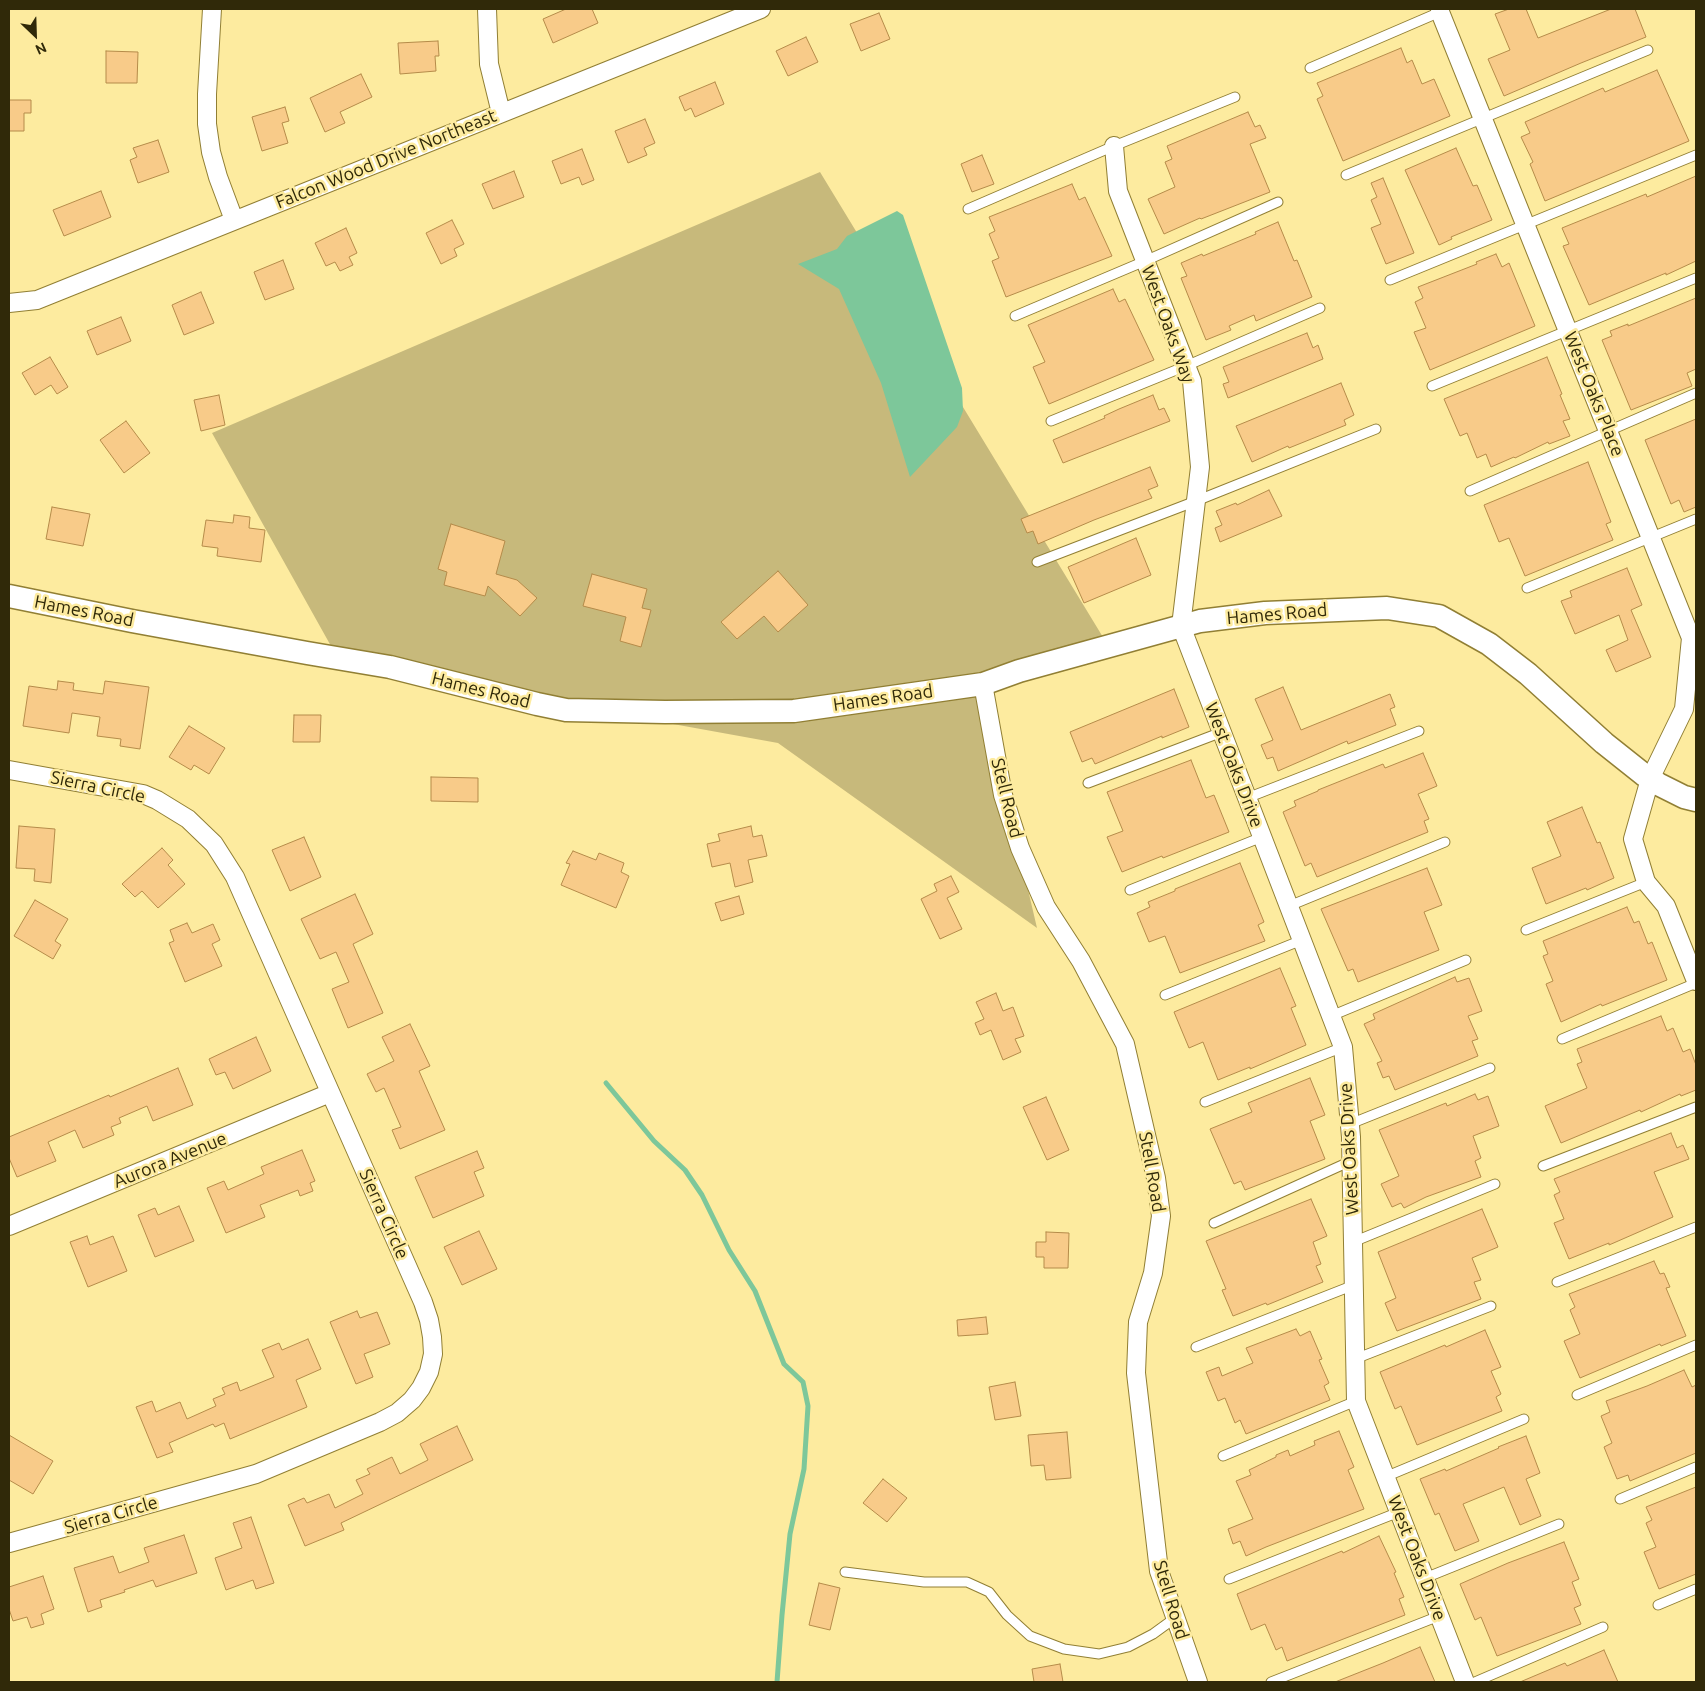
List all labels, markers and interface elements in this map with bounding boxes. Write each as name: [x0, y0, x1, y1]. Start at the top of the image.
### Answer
north arrow: [10, 10, 60, 60]
text: N: [33, 39, 49, 58]
street label: Falcon Wood Drive Northeast: [272, 105, 500, 213]
street label: West Oaks Way: [1137, 262, 1199, 386]
street label: West Oaks Place: [1559, 328, 1629, 460]
street label: Hames Road: [33, 591, 135, 631]
street label: Hames Road: [1226, 599, 1328, 629]
street label: Hames Road: [430, 667, 532, 713]
street label: Hames Road: [832, 680, 934, 716]
street label: West Oaks Drive: [1200, 699, 1268, 831]
street label: Stell Road: [987, 756, 1027, 840]
street label: Sierra Circle: [49, 766, 147, 808]
street label: West Oaks Drive: [1335, 1082, 1363, 1216]
street label: Aurora Avenue: [110, 1127, 230, 1193]
street label: Stell Road: [1134, 1130, 1170, 1214]
street label: Sierra Circle: [355, 1166, 413, 1262]
street label: Sierra Circle: [62, 1491, 160, 1539]
street label: West Oaks Drive: [1383, 1492, 1451, 1624]
street label: Stell Road: [1149, 1558, 1193, 1642]

